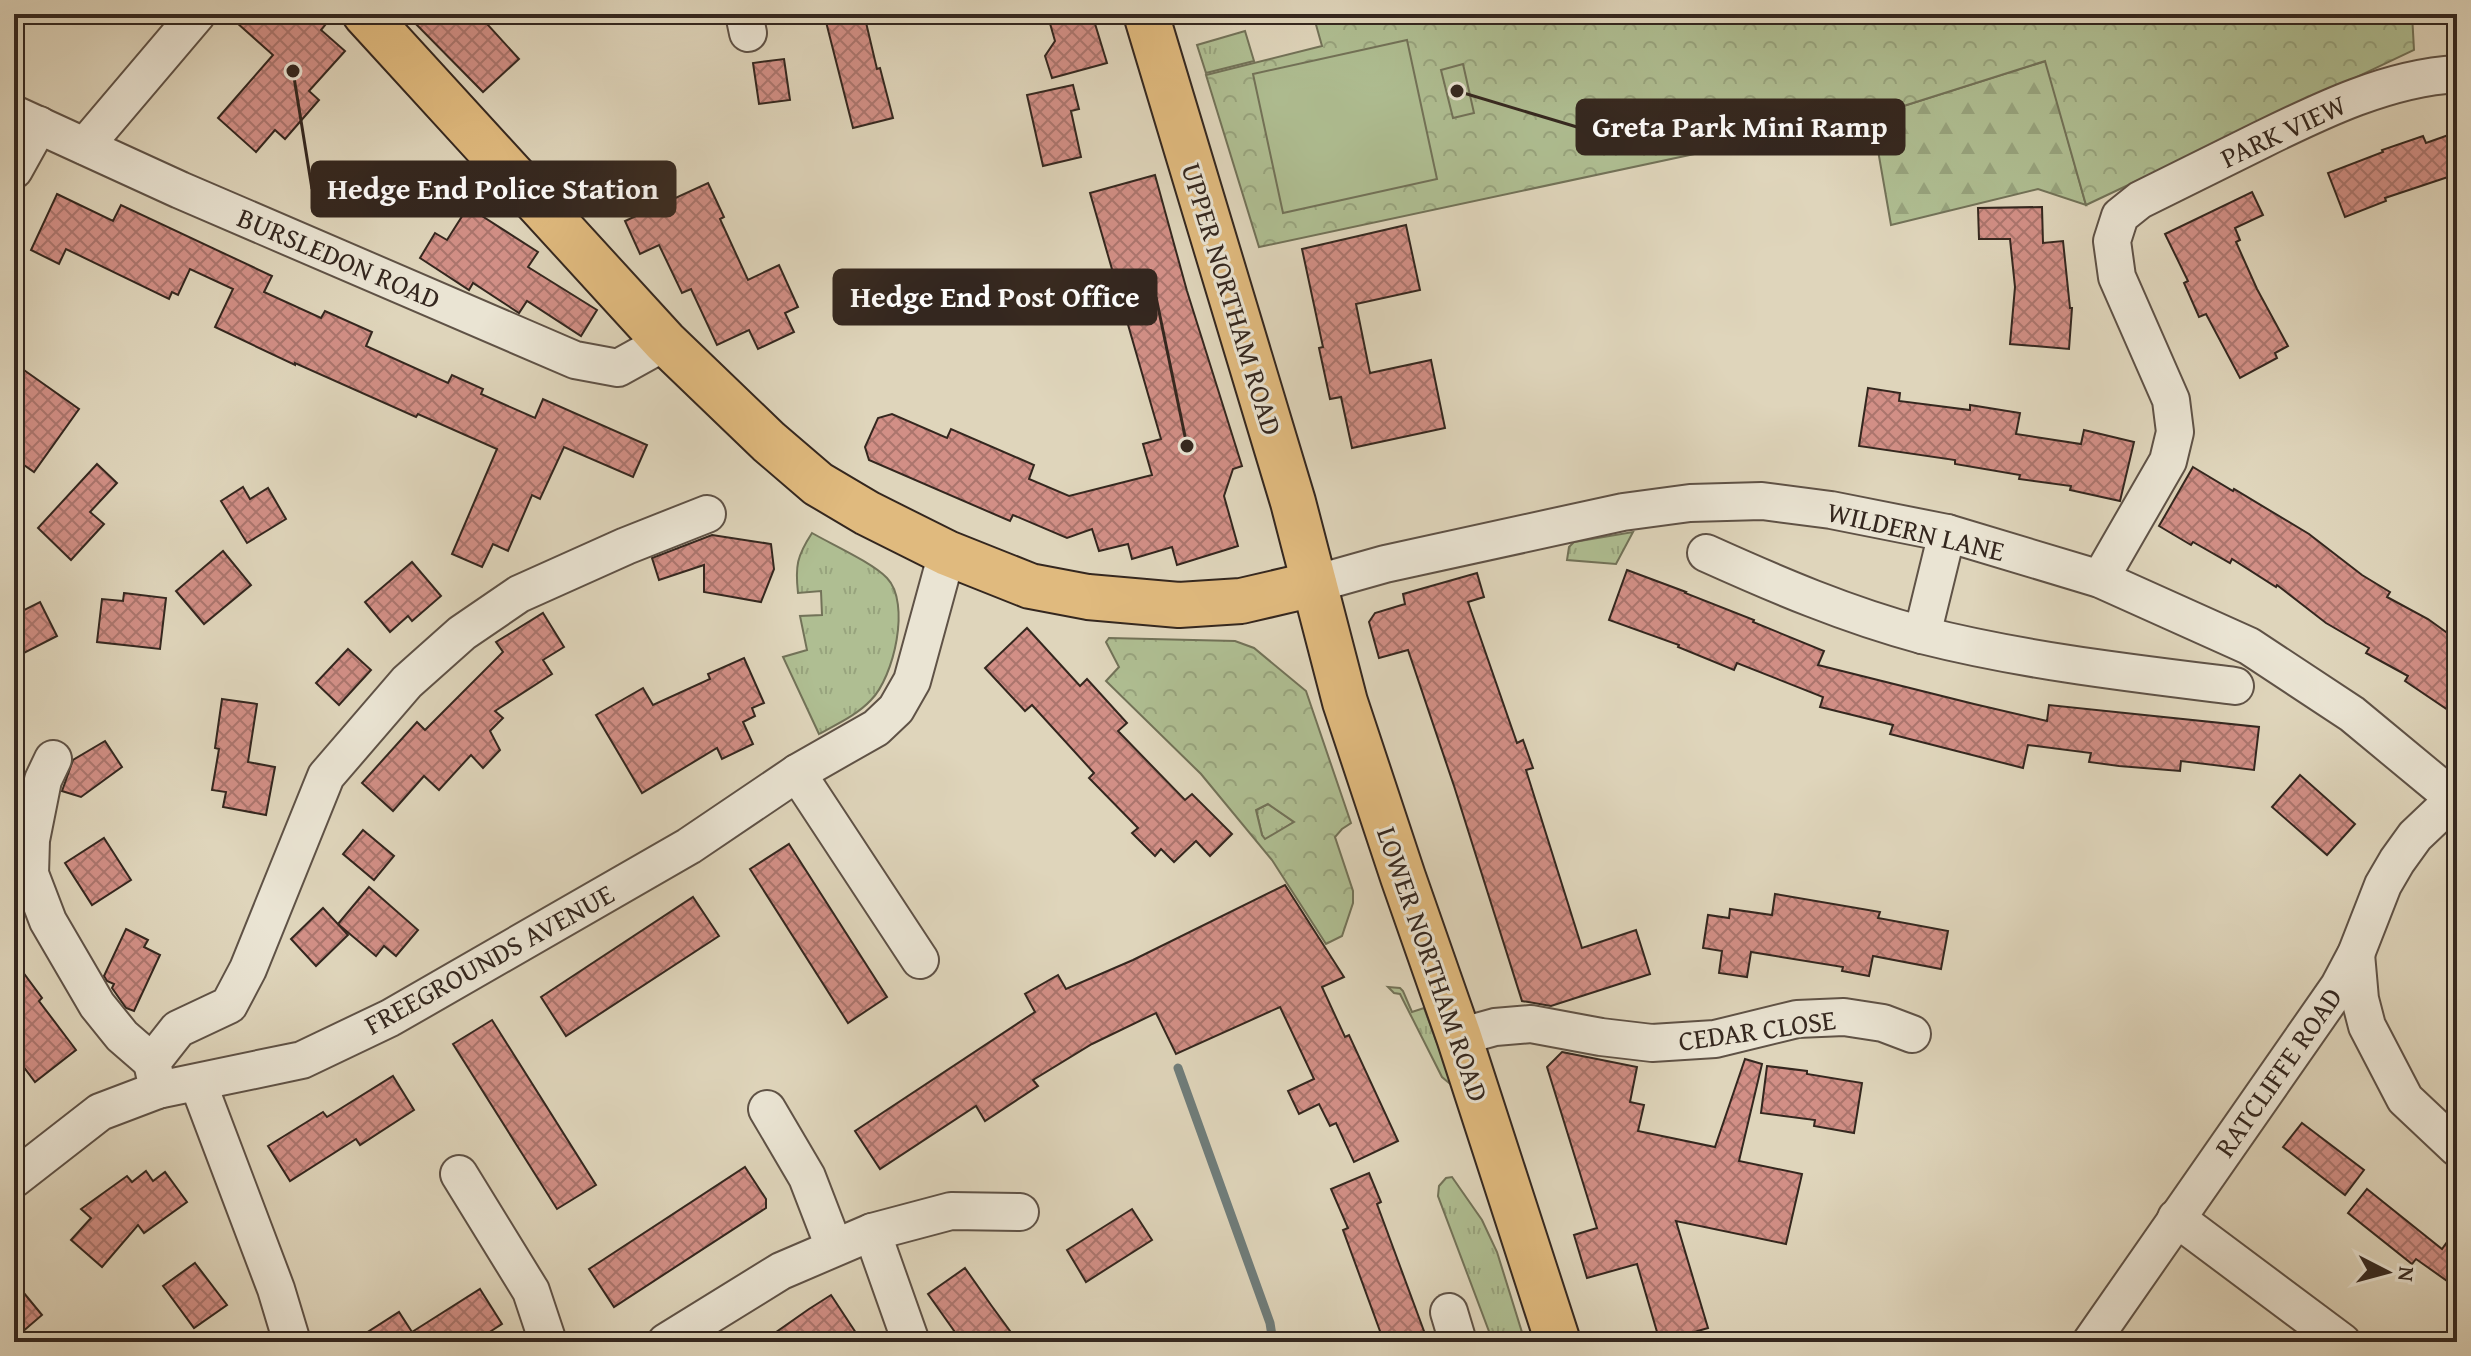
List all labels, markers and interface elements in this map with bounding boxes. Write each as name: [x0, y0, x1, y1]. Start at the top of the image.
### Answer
street label: PARK VIEW: [2213, 84, 2352, 177]
callout: Greta Park Mini Ramp: [1577, 100, 1904, 154]
text: Greta Park Mini Ramp: [1592, 104, 1888, 148]
street label: UPPER NORTHAM ROAD: [1172, 158, 1293, 440]
callout: Hedge End Police Station: [312, 162, 675, 216]
text: Hedge End Police Station: [327, 166, 659, 210]
street label: BURSLEDON ROAD: [231, 196, 447, 319]
callout: Hedge End Post Office: [834, 270, 1156, 324]
text: Hedge End Post Office: [850, 274, 1140, 318]
street label: WILDERN LANE: [1823, 490, 2009, 571]
street label: LOWER NORTHAM ROAD: [1367, 821, 1500, 1107]
street label: FREEGROUNDS AVENUE: [357, 873, 621, 1044]
street label: RATCLIFFE ROAD: [2204, 979, 2351, 1165]
street label: CEDAR CLOSE: [1676, 998, 1838, 1061]
north arrow: [2347, 1232, 2427, 1312]
text: N: [2390, 1265, 2424, 1283]

